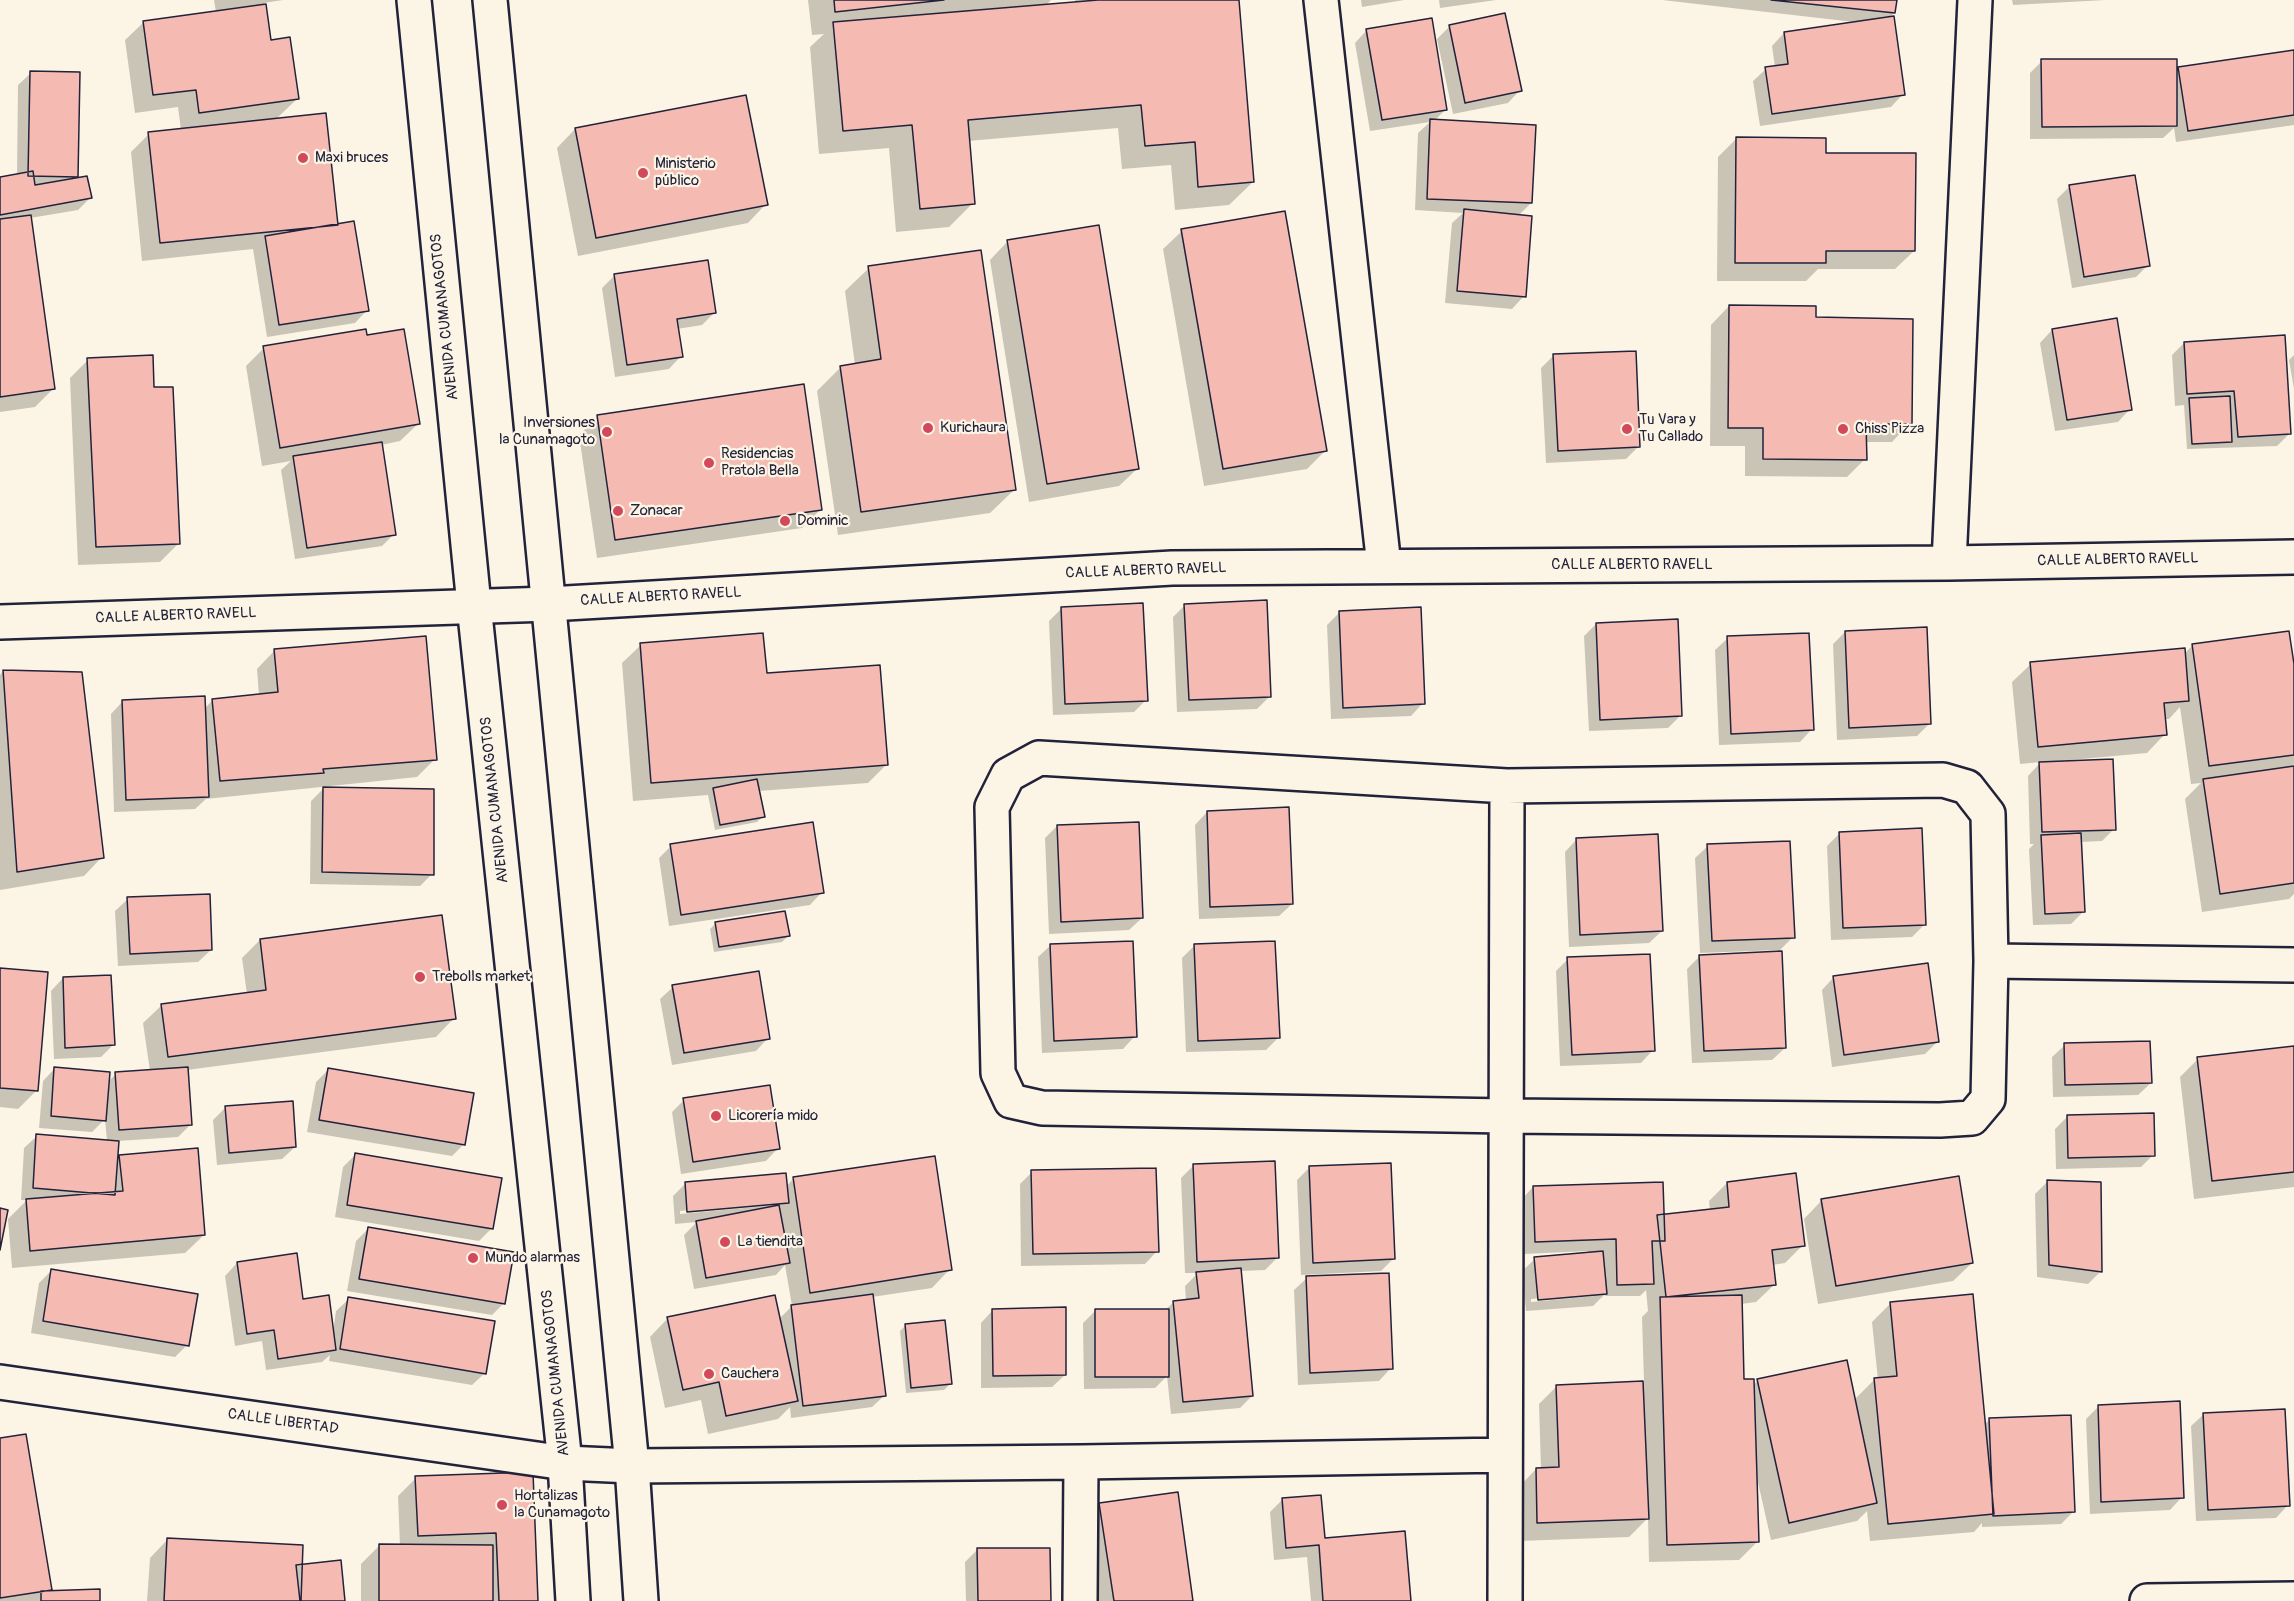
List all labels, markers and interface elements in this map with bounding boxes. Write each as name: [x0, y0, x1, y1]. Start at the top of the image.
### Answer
place label: Maxi bruces: [315, 149, 388, 167]
marker: Maxi bruces: [296, 151, 310, 165]
place label: Ministerio público: [655, 155, 716, 190]
marker: Ministerio público: [636, 166, 650, 180]
street label: AVENIDA CUMANAGOTOS: [427, 233, 463, 401]
place label: Tu Vara y Tu Callado: [1639, 411, 1703, 446]
place label: Inversiones la Cunamagoto: [499, 414, 595, 449]
place label: Kurichaura: [940, 419, 1006, 437]
place label: Chiss Pizza: [1855, 420, 1924, 438]
marker: Kurichaura: [921, 421, 935, 435]
marker: Tu Vara y Tu Callado: [1620, 422, 1634, 436]
marker: Chiss Pizza: [1836, 422, 1850, 436]
marker: Inversiones la Cunamagoto: [600, 425, 614, 439]
place label: Residencias Pratola Bella: [721, 445, 799, 480]
marker: Residencias Pratola Bella: [702, 456, 716, 470]
place label: Zonacar: [630, 502, 683, 520]
marker: Zonacar: [611, 504, 625, 518]
place label: Dominic: [797, 512, 849, 530]
marker: Dominic: [778, 514, 792, 528]
street label: CALLE ALBERTO RAVELL: [2037, 550, 2199, 570]
street label: CALLE ALBERTO RAVELL: [1551, 556, 1713, 574]
street label: CALLE ALBERTO RAVELL: [1065, 559, 1227, 583]
street label: CALLE ALBERTO RAVELL: [580, 584, 742, 610]
street label: CALLE ALBERTO RAVELL: [95, 604, 257, 628]
street label: AVENIDA CUMANAGOTOS: [477, 716, 513, 884]
place label: Trebolls market: [432, 968, 530, 986]
marker: Trebolls market: [413, 970, 427, 984]
place label: Licorería mido: [728, 1107, 818, 1125]
marker: Licorería mido: [709, 1109, 723, 1123]
place label: La tiendita: [737, 1233, 803, 1251]
marker: La tiendita: [718, 1235, 732, 1249]
place label: Mundo alarmas: [485, 1249, 580, 1267]
marker: Mundo alarmas: [466, 1251, 480, 1265]
street label: AVENIDA CUMANAGOTOS: [538, 1289, 574, 1457]
place label: Cauchera: [721, 1365, 779, 1383]
marker: Cauchera: [702, 1367, 716, 1381]
street label: CALLE LIBERTAD: [226, 1405, 340, 1439]
place label: Hortalizas la Cunamagoto: [514, 1487, 610, 1522]
marker: Hortalizas la Cunamagoto: [495, 1498, 509, 1512]

